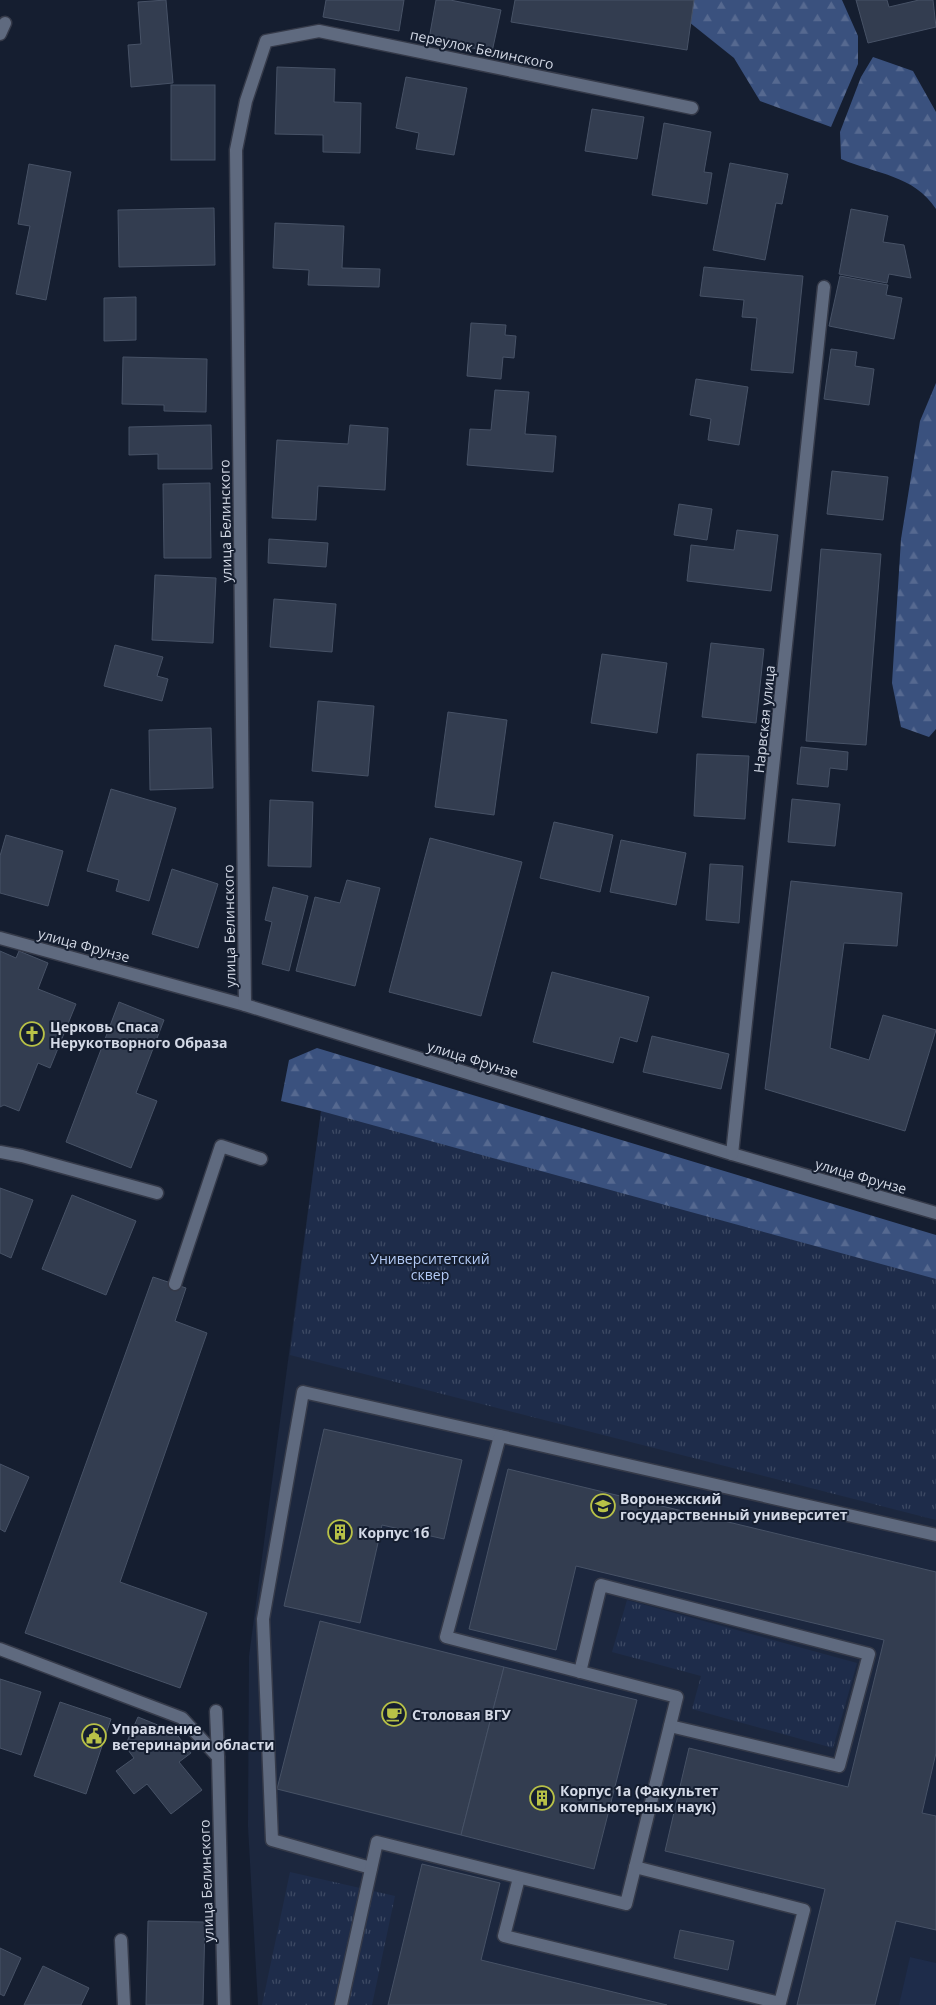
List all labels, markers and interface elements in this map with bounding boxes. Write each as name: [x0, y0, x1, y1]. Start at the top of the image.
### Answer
street label: переулок Белинского: [408, 24, 556, 74]
street label: улица Белинского: [214, 459, 236, 583]
street label: Нарвская улица: [749, 664, 779, 774]
street label: улица Белинского: [218, 864, 240, 988]
street label: улица Фрунзе: [36, 924, 132, 966]
place label: Церковь Спаса Нерукотворного Образа: [50, 1017, 228, 1052]
church icon: Церковь Спаса Нерукотворного Образа: [19, 1021, 45, 1047]
street label: улица Фрунзе: [425, 1036, 521, 1082]
street label: улица Фрунзе: [813, 1154, 909, 1198]
park label: Университетский сквер: [370, 1249, 490, 1284]
place label: Воронежский государственный университет: [620, 1489, 848, 1524]
school or university icon: Воронежский государственный университет: [590, 1493, 616, 1519]
building icon: Корпус 1б: [327, 1519, 353, 1545]
place label: Корпус 1б: [358, 1523, 430, 1542]
cafe icon: Столовая ВГУ: [381, 1701, 407, 1727]
place label: Столовая ВГУ: [412, 1705, 511, 1724]
place label: Управление ветеринарии области: [112, 1719, 274, 1754]
public building icon: Управление ветеринарии области: [81, 1723, 107, 1749]
place label: Корпус 1а (Факультет компьютерных наук): [560, 1781, 718, 1816]
building icon: Корпус 1а (Факультет компьютерных наук): [529, 1785, 555, 1811]
street label: улица Белинского: [194, 1819, 218, 1943]

